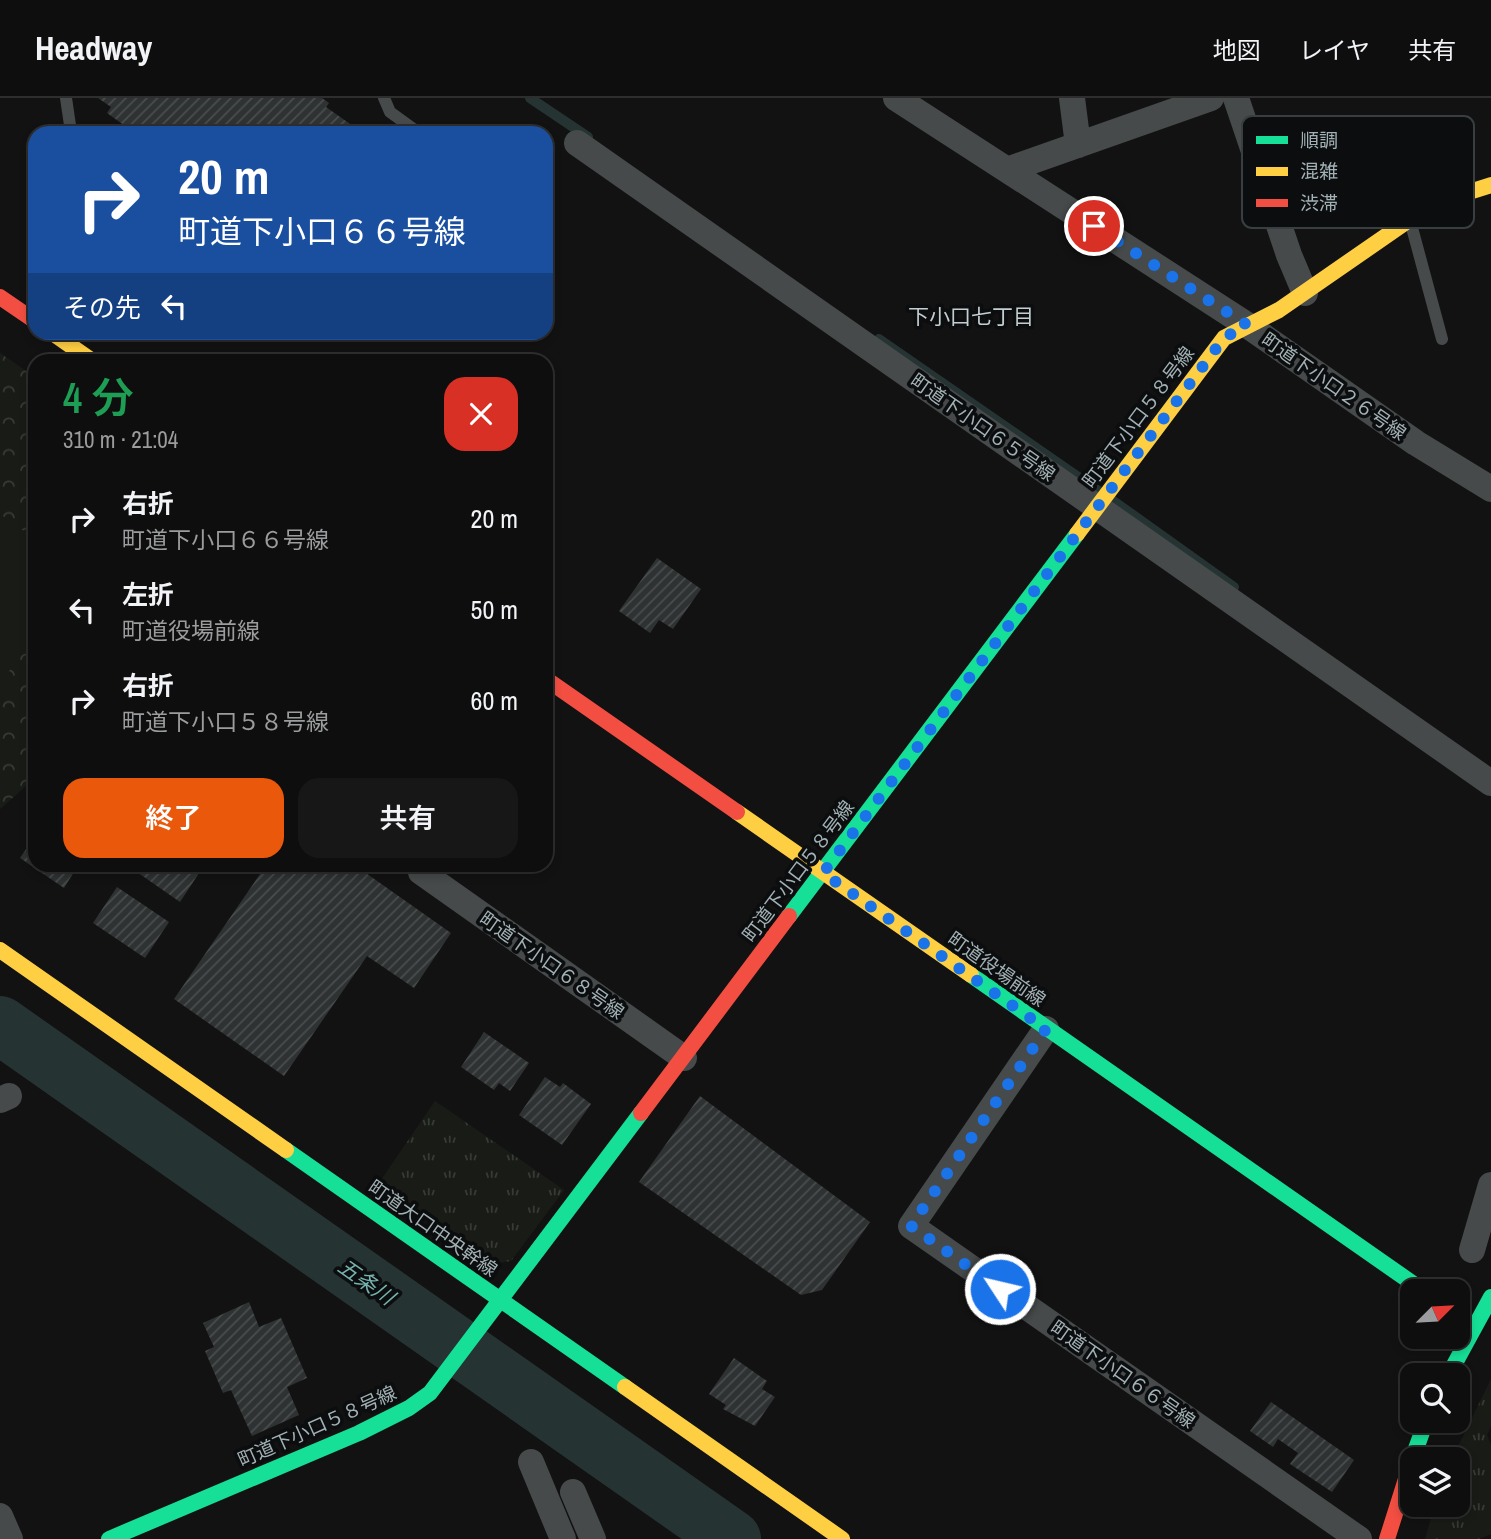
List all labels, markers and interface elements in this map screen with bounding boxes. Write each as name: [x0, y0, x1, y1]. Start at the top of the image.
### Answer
text: Headway: [35, 26, 152, 70]
text: 地図: [1213, 34, 1261, 66]
text: レイヤ: [1299, 34, 1370, 66]
text: 共有: [1408, 34, 1456, 66]
legend: [1242, 116, 1474, 228]
text: 順調: [1300, 127, 1338, 153]
text: 20 m: [178, 143, 270, 209]
icon: right: [63, 154, 154, 245]
text: 混雑: [1300, 158, 1338, 184]
text: 渋滞: [1300, 190, 1338, 216]
pin: [1064, 196, 1124, 256]
icon: arrive: [1075, 207, 1113, 245]
text: 町道下小口６６号線: [178, 210, 466, 253]
icon: left: [155, 287, 193, 325]
text: その先: [63, 290, 141, 325]
district label: 下小口七丁目: [908, 302, 1034, 331]
street label: 町道下小口２６号線: [1256, 326, 1412, 446]
street label: 町道下小口５８号線: [1076, 341, 1200, 493]
street label: 町道下小口６５号線: [905, 367, 1061, 487]
text: 4 分: [63, 370, 134, 426]
button: close: [444, 377, 518, 451]
text: 310 m · 21:04: [63, 424, 178, 455]
text: 右折: [122, 486, 174, 521]
icon: right: [63, 500, 101, 538]
text: 20 m: [471, 501, 518, 536]
text: 町道下小口６６号線: [122, 524, 329, 555]
text: 左折: [122, 577, 174, 612]
icon: left: [63, 591, 101, 629]
text: 50 m: [471, 592, 518, 627]
text: 町道役場前線: [122, 615, 260, 646]
text: 右折: [122, 668, 174, 703]
icon: right: [63, 682, 101, 720]
text: 60 m: [471, 683, 518, 718]
text: 町道下小口５８号線: [122, 706, 329, 737]
button: 終了: [63, 778, 284, 858]
button: 共有: [298, 778, 518, 858]
street label: 町道下小口５８号線: [736, 795, 860, 947]
street label: 町道下小口６８号線: [474, 905, 630, 1025]
street label: 町道役場前線: [943, 926, 1051, 1012]
street label: 町道大口中央幹線: [363, 1174, 503, 1282]
water label: 五条川: [332, 1252, 402, 1313]
position arrow: [963, 1252, 1037, 1326]
north arrow: [1400, 1279, 1470, 1349]
map controls: [1400, 1279, 1470, 1517]
street label: 町道下小口６６号線: [1045, 1314, 1201, 1434]
button: search: [1400, 1363, 1470, 1433]
street label: 町道下小口５８号線: [234, 1379, 400, 1473]
button: layers: [1400, 1447, 1470, 1517]

